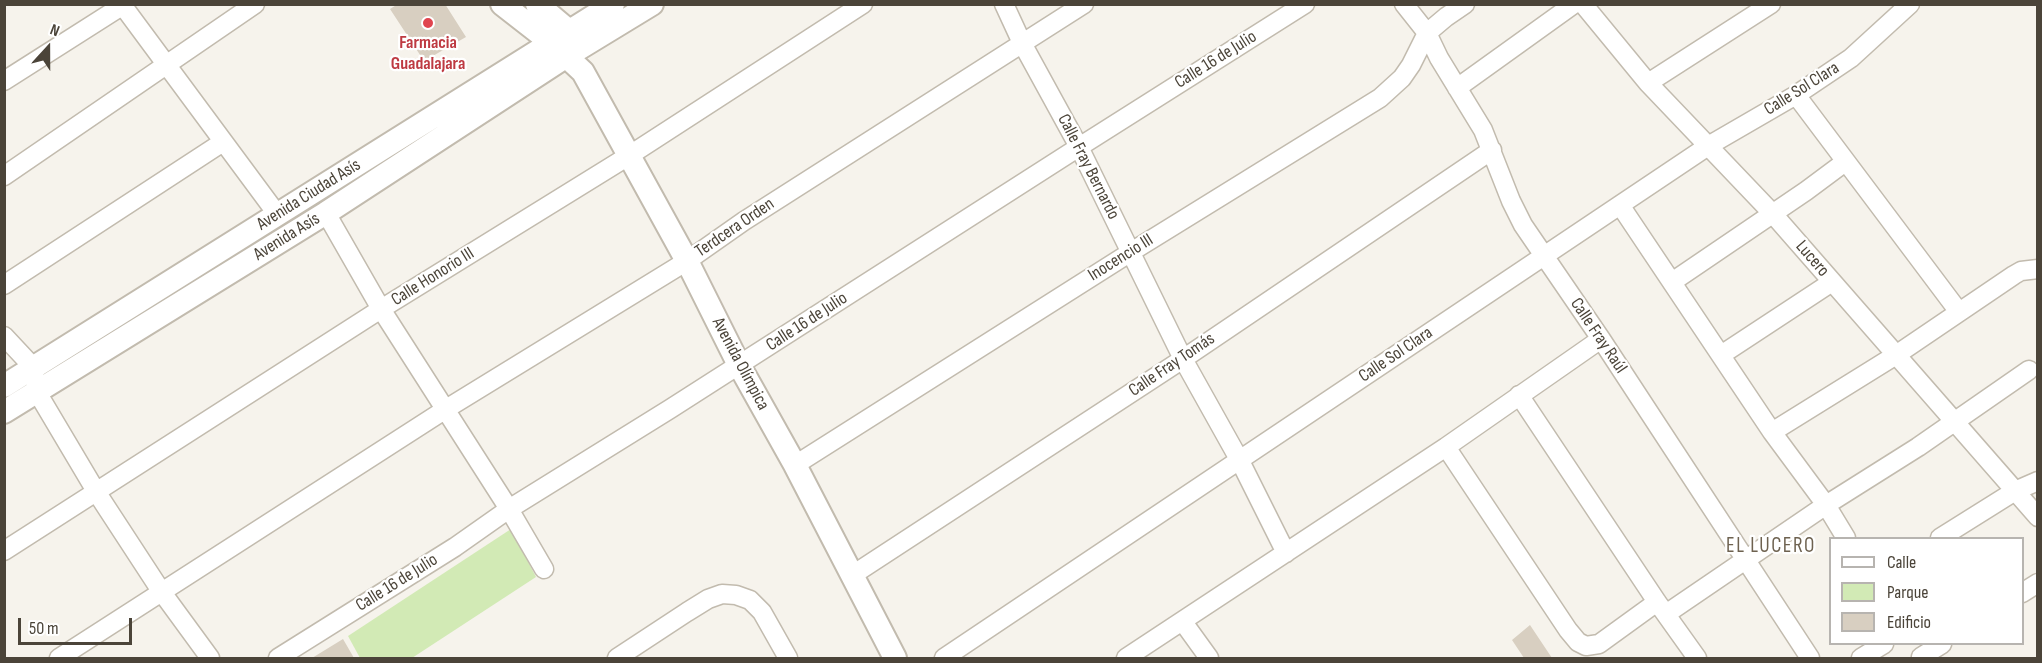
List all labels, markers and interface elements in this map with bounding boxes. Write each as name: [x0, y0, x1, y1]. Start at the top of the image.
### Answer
marker: Farmacia Guadalajara: [421, 16, 435, 30]
north arrow: [18, 18, 78, 78]
text: N: [47, 20, 62, 41]
street label: Calle 16 de Julio: [1171, 26, 1261, 94]
place label: Farmacia Guadalajara: [391, 32, 465, 74]
street label: Calle Sol Clara: [1761, 57, 1843, 121]
street label: Calle Fray Bernardo: [1052, 111, 1124, 223]
street label: Avenida Ciudad Asís: [253, 154, 365, 236]
street label: Terdcera Orden: [691, 194, 779, 262]
street label: Avenida Asís: [250, 208, 324, 266]
street label: Inocencio III: [1084, 230, 1158, 286]
street label: Lucero: [1790, 236, 1834, 282]
street label: Calle Honorio III: [388, 243, 478, 311]
street label: Calle 16 de Julio: [762, 288, 852, 356]
street label: Calle Fray Raúl: [1565, 294, 1631, 378]
street label: Avenida Olímpica: [707, 314, 773, 414]
street label: Calle Sol Clara: [1355, 322, 1437, 388]
street label: Calle Fray Tomás: [1125, 328, 1219, 402]
district label: EL LUCERO: [1726, 534, 1816, 560]
legend: [1829, 537, 2024, 645]
street label: Calle 16 de Julio: [352, 549, 442, 617]
text: Calle: [1887, 552, 1916, 573]
text: Parque: [1887, 582, 1928, 603]
scale bar: [21, 606, 135, 644]
text: Edificio: [1887, 612, 1931, 633]
text: 50 m: [29, 618, 59, 639]

